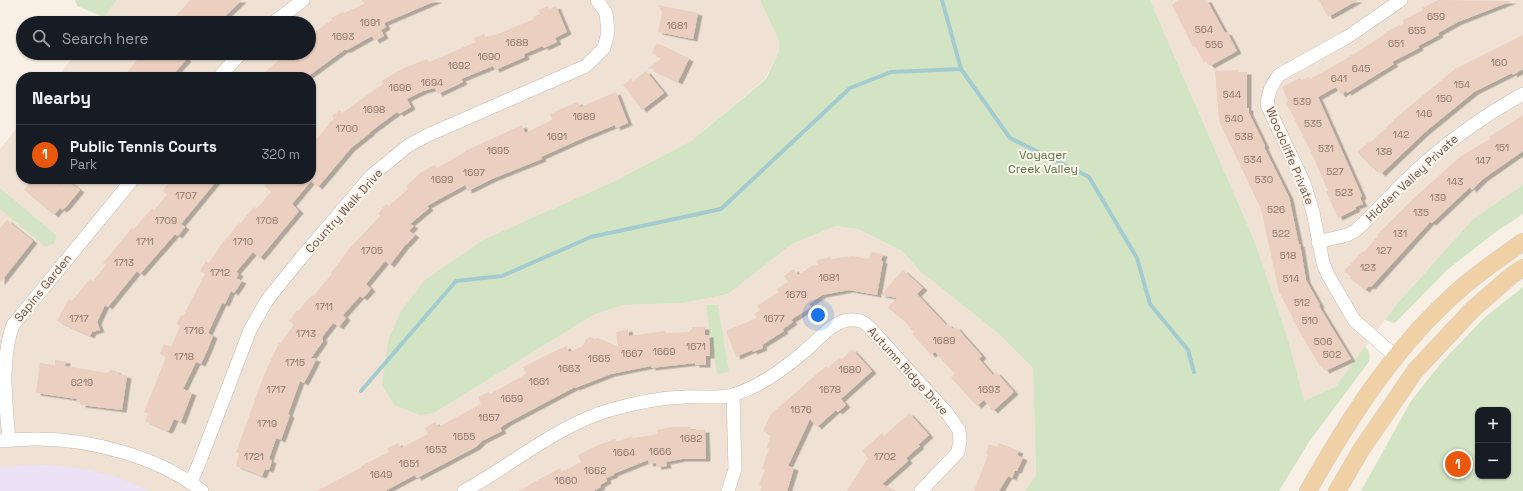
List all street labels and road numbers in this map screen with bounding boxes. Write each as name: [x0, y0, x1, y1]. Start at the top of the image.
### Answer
street label: Woodcliffe Private: [1262, 105, 1318, 207]
street label: Hidden Valley Private: [1362, 131, 1462, 225]
street label: Country Walk Drive: [302, 165, 386, 257]
street label: Sapins Garden: [11, 251, 75, 325]
street label: Autumn Ridge Drive: [864, 324, 952, 418]

